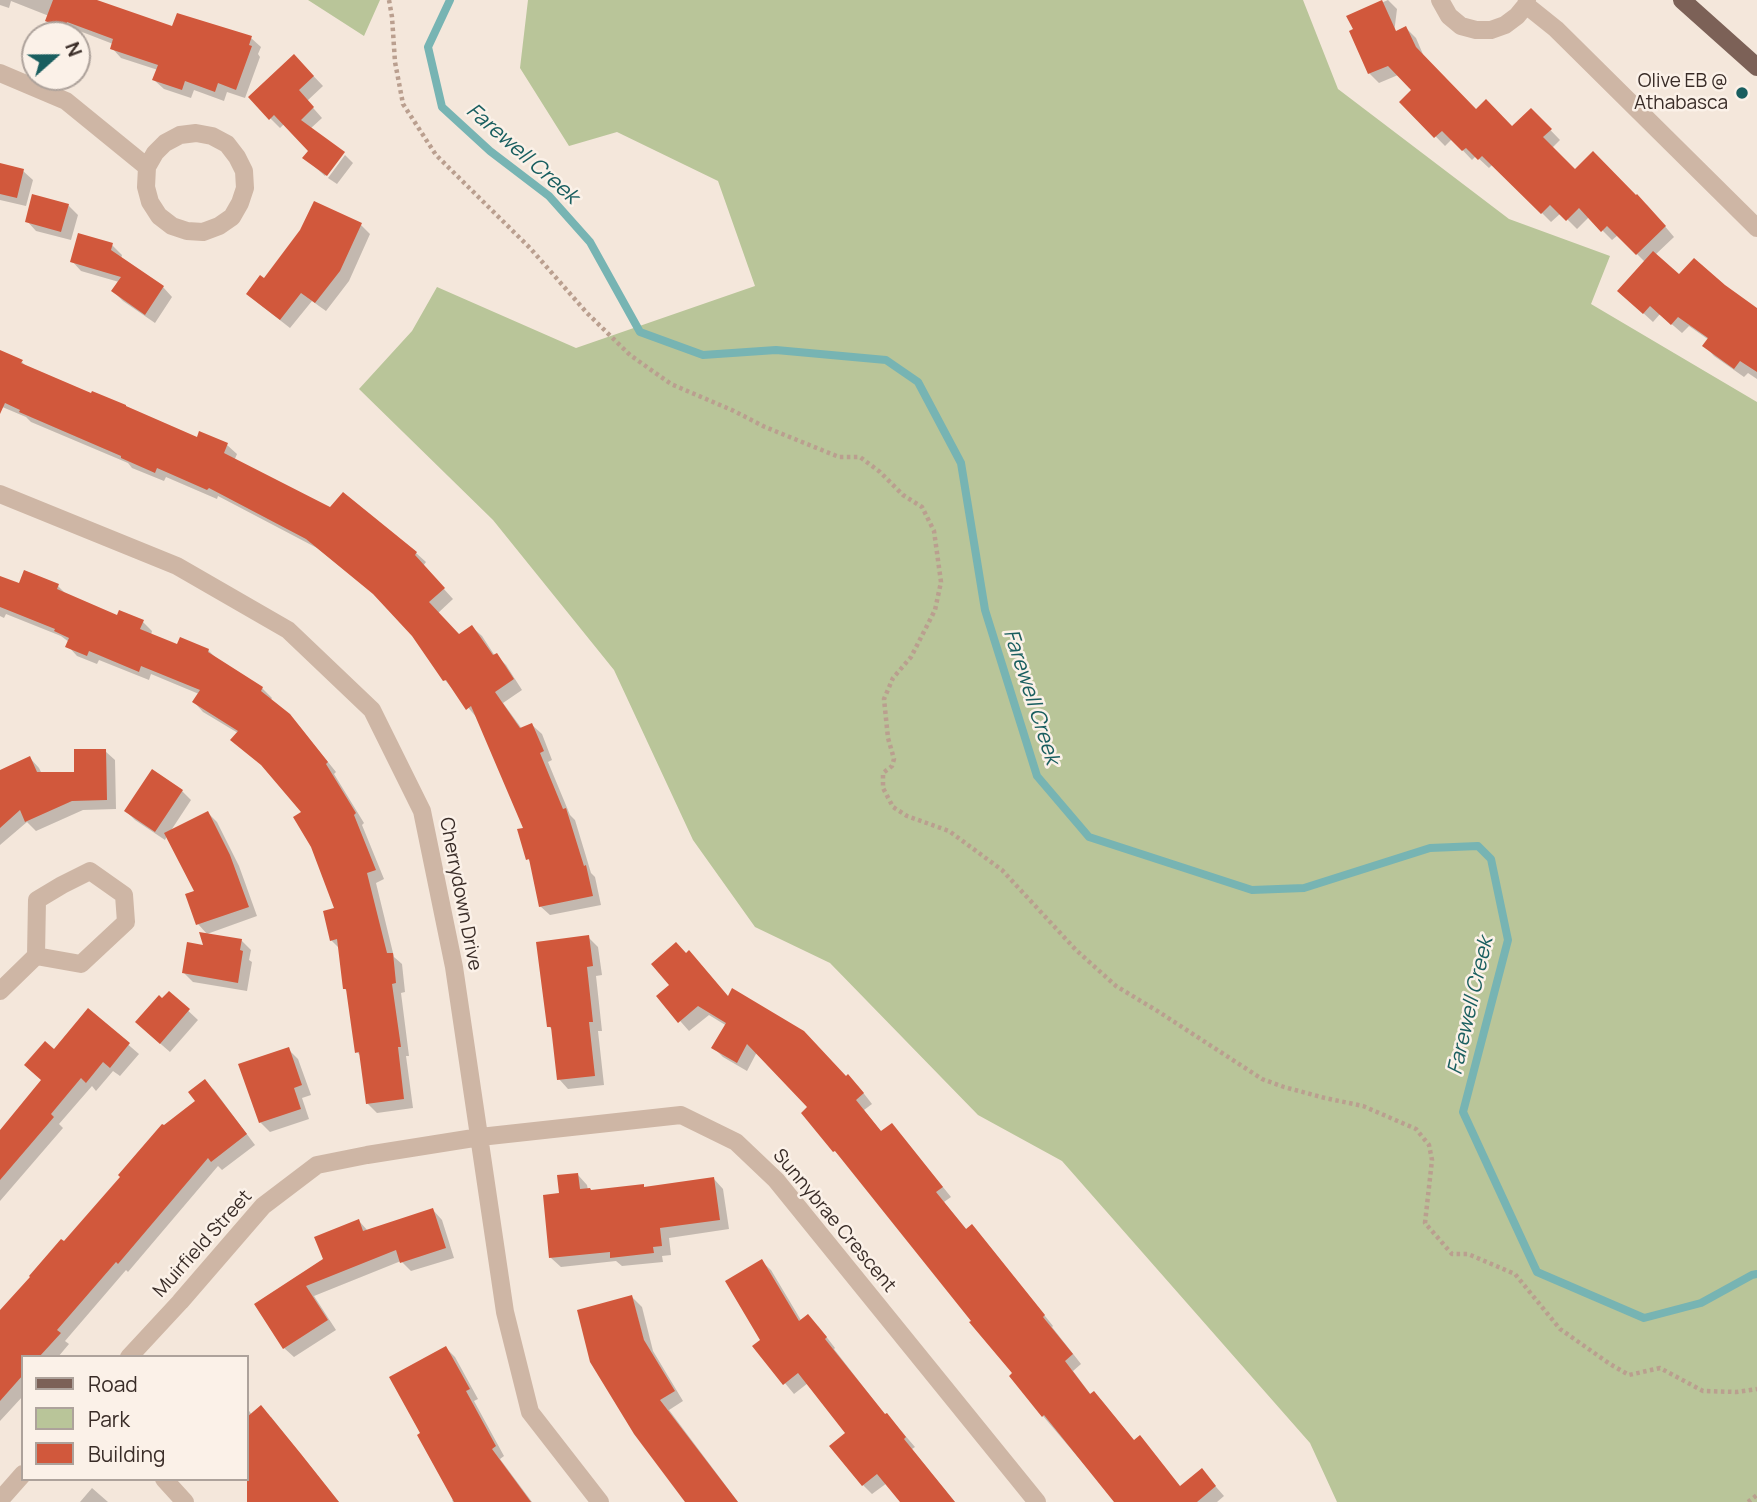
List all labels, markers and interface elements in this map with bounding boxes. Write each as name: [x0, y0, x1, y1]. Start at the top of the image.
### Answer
north arrow: [21, 21, 91, 91]
text: N: [59, 38, 88, 60]
place label: Olive EB @ Athabasca: [1634, 71, 1728, 115]
marker: Olive EB @ Athabasca: [1734, 85, 1750, 101]
water label: Farewell Creek: [461, 98, 583, 210]
water label: Farewell Creek: [997, 626, 1065, 768]
street label: Cherrydown Drive: [434, 816, 486, 972]
water label: Farewell Creek: [1443, 935, 1499, 1077]
street label: Sunnybrae Crescent: [768, 1145, 900, 1297]
street label: Muirfield Street: [149, 1186, 257, 1302]
legend: [21, 1355, 248, 1481]
text: Road: [88, 1370, 138, 1398]
text: Park: [88, 1405, 130, 1433]
text: Building: [88, 1440, 165, 1468]

